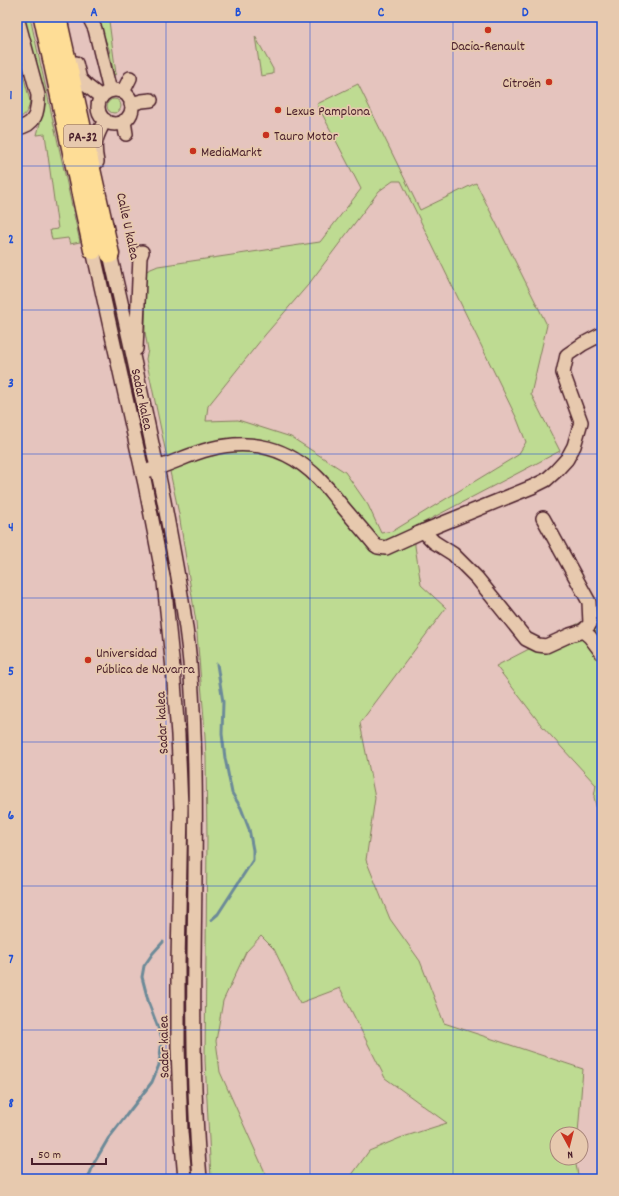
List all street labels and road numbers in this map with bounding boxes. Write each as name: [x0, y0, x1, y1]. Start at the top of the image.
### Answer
road number: PA-32: [64, 125, 102, 147]
street label: Calle U kalea: [110, 191, 144, 262]
street label: Sadar kalea: [125, 367, 157, 433]
street label: Sadar kalea: [151, 691, 175, 755]
street label: Sadar kalea: [154, 1015, 176, 1078]

